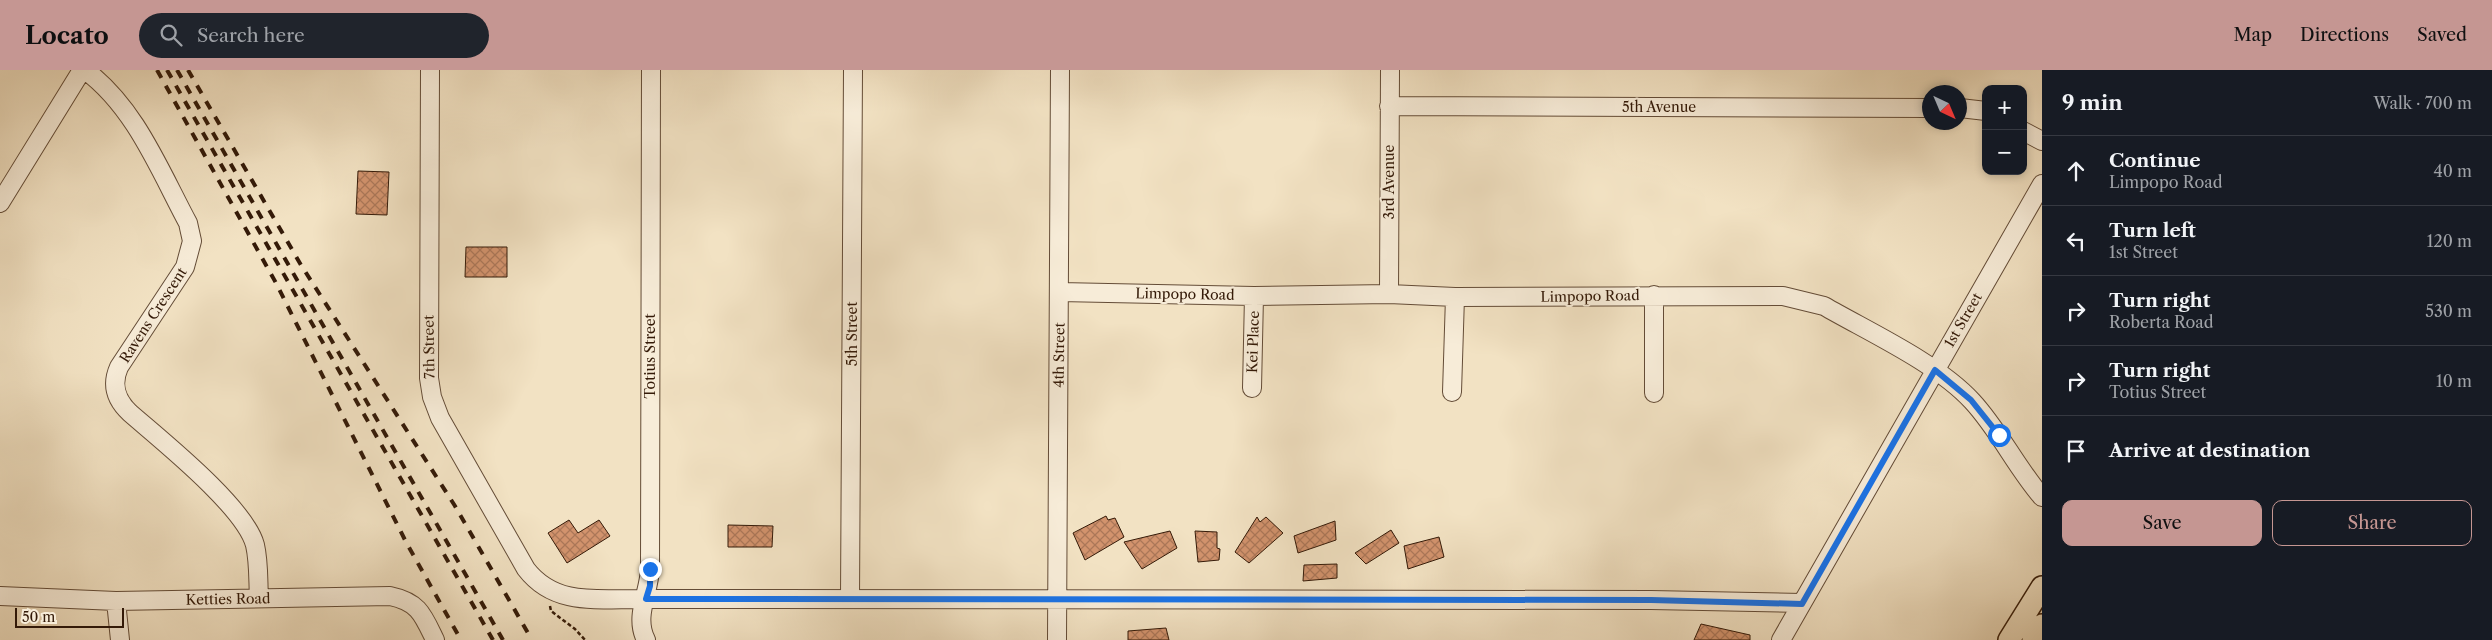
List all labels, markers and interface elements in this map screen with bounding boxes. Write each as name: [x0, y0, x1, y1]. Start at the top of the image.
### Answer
search box: [139, 13, 489, 58]
text: Locato: [25, 21, 109, 50]
icon: search: [157, 21, 185, 49]
text: Search here: [197, 24, 305, 47]
text: Map: [2233, 24, 2272, 46]
text: Directions: [2300, 24, 2389, 46]
text: Saved: [2417, 24, 2467, 46]
north arrow: [1922, 85, 1967, 130]
map controls: [1982, 85, 2027, 175]
button: +: [1982, 85, 2027, 130]
text: 9 min: [2062, 90, 2123, 115]
text: Walk · 700 m: [2373, 93, 2472, 113]
street label: 5th Avenue: [1622, 98, 1696, 116]
button: −: [1982, 130, 2027, 175]
street label: 3rd Avenue: [1380, 144, 1398, 219]
text: Continue: [2109, 149, 2201, 172]
icon: ahead: [2062, 157, 2090, 185]
text: 40 m: [2433, 161, 2472, 181]
text: Limpopo Road: [2109, 172, 2222, 192]
text: Turn left: [2109, 219, 2196, 242]
icon: left: [2062, 227, 2090, 255]
text: 120 m: [2427, 231, 2472, 251]
text: 1st Street: [2109, 242, 2178, 262]
street label: Ravens Crescent: [115, 264, 191, 366]
street label: Limpopo Road: [1135, 284, 1235, 304]
street label: Limpopo Road: [1540, 286, 1640, 306]
street label: 1st Street: [1940, 289, 1986, 351]
text: Turn right: [2109, 289, 2210, 312]
icon: right: [2062, 297, 2090, 325]
text: 530 m: [2425, 301, 2472, 321]
street label: 5th Street: [843, 302, 861, 366]
street label: Kei Place: [1243, 310, 1263, 373]
text: Roberta Road: [2109, 312, 2213, 332]
street label: Totius Street: [641, 313, 659, 399]
street label: 7th Street: [419, 315, 439, 379]
street label: 4th Street: [1049, 322, 1069, 388]
text: Turn right: [2109, 359, 2210, 382]
icon: right: [2062, 367, 2090, 395]
text: 10 m: [2436, 371, 2472, 391]
text: Totius Street: [2109, 382, 2206, 402]
route start: [1988, 424, 2011, 447]
icon: arrive: [2062, 437, 2090, 465]
text: Arrive at destination: [2109, 439, 2310, 462]
button: Save: [2062, 500, 2262, 546]
button: Share: [2272, 500, 2472, 546]
route end: [639, 558, 662, 581]
street label: Ketties Road: [185, 589, 271, 609]
scale bar: [15, 605, 124, 628]
text: 50 m: [22, 608, 55, 626]

